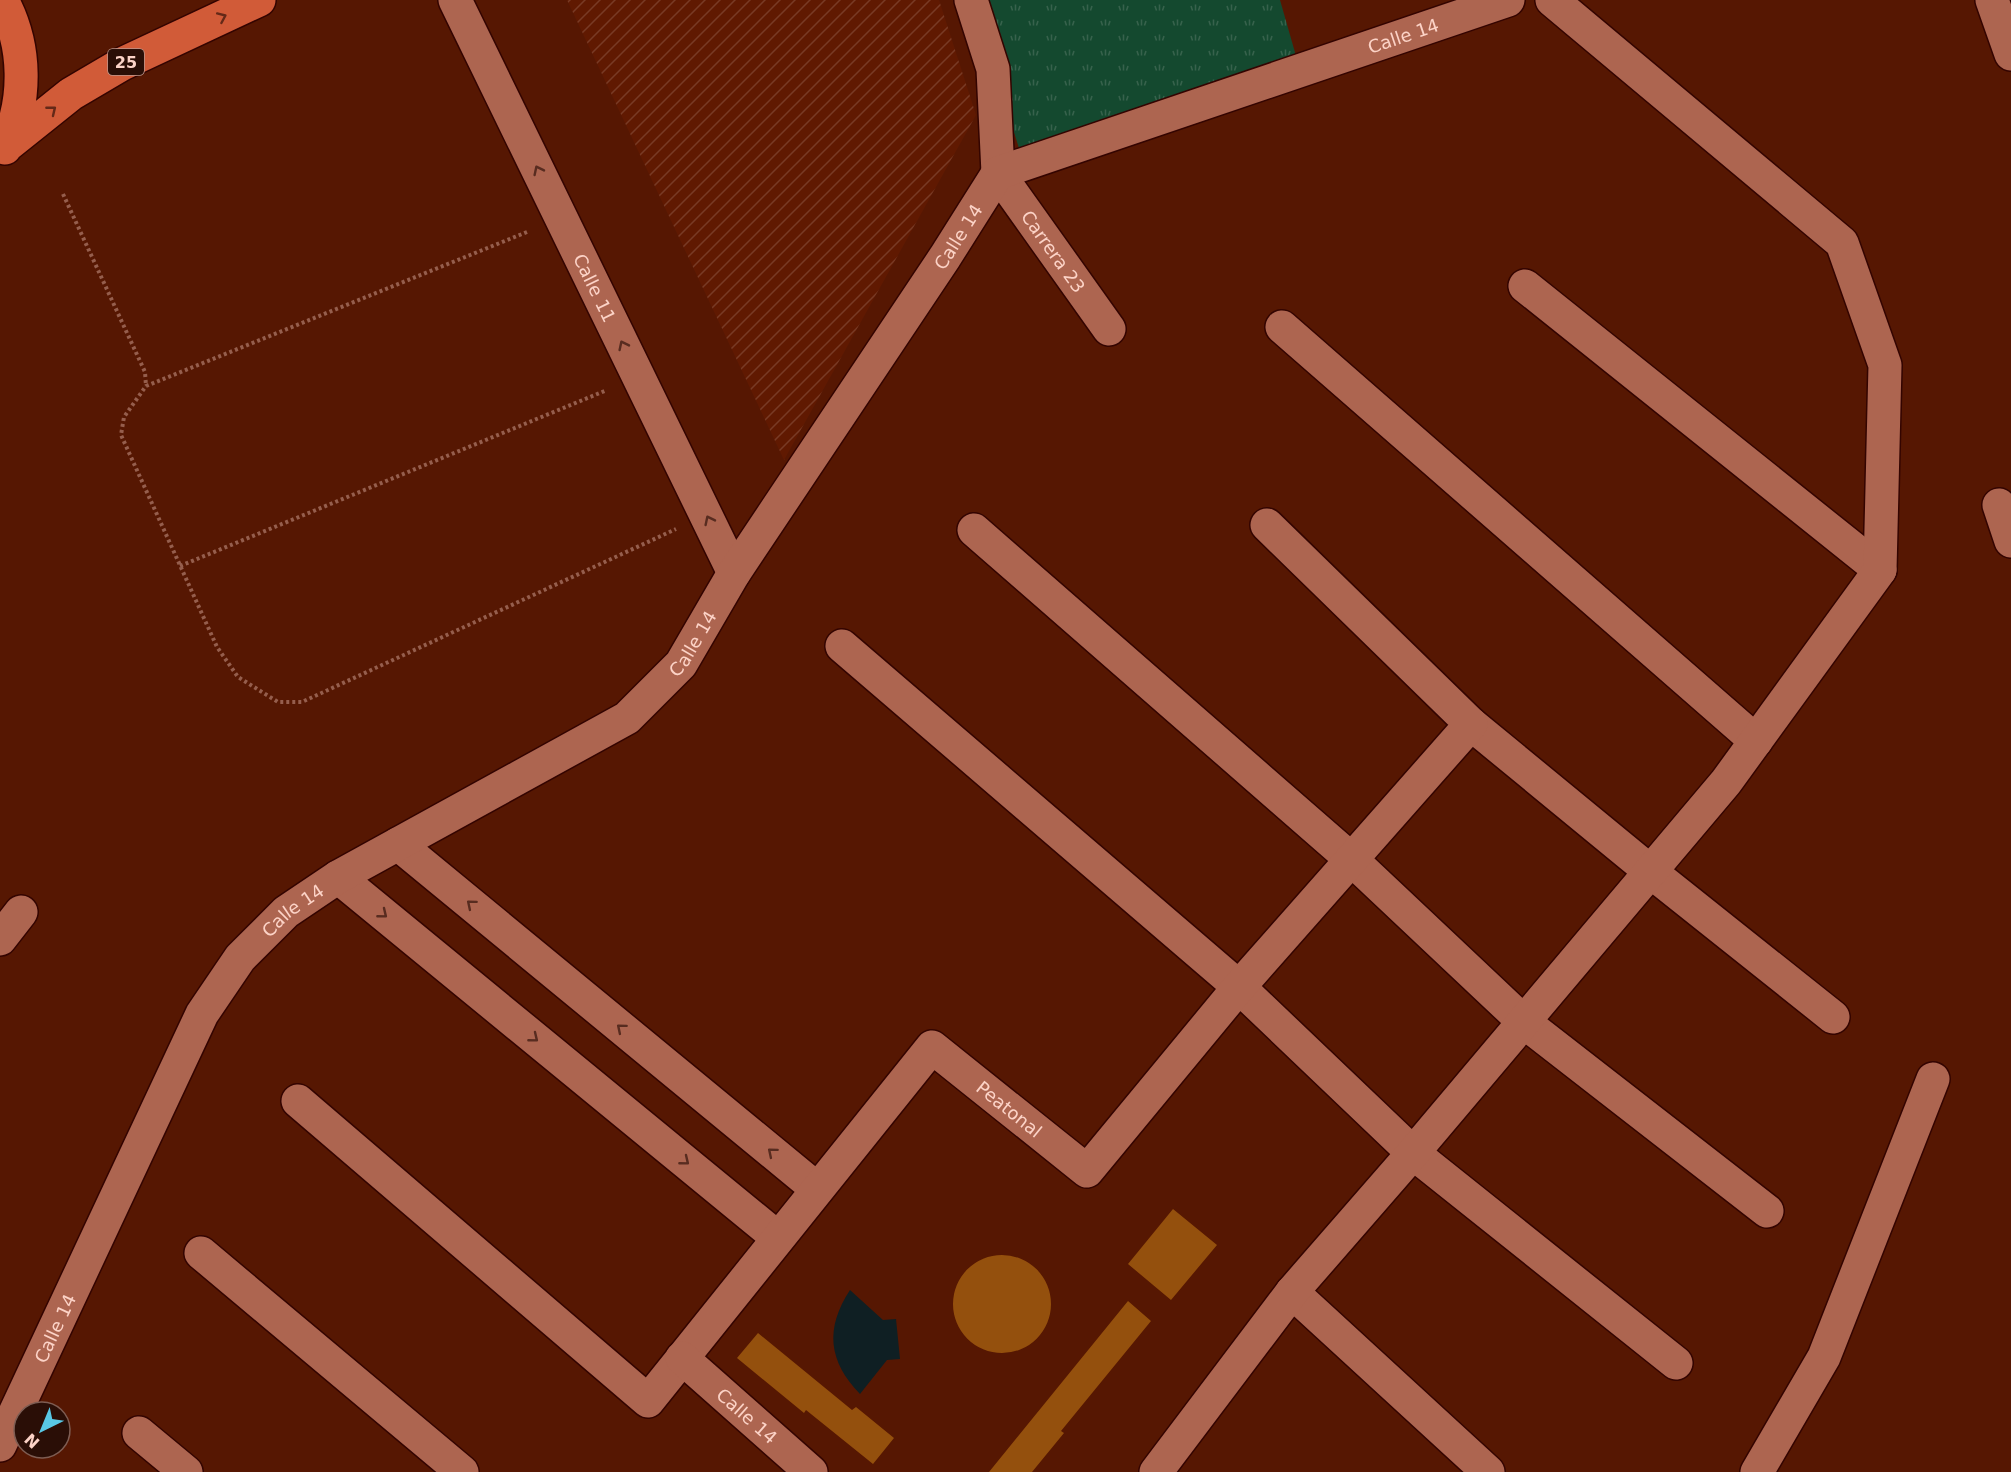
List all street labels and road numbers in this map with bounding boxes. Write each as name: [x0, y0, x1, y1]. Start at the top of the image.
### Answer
street label: Calle 14: [1365, 14, 1441, 57]
road number: 25: [108, 49, 144, 75]
street label: Calle 14: [929, 200, 986, 273]
street label: Carrera 23: [1017, 206, 1090, 296]
street label: Calle 11: [570, 250, 621, 325]
street label: Calle 14: [664, 607, 720, 681]
street label: Calle 14: [257, 879, 328, 941]
street label: Peatonal: [972, 1076, 1046, 1141]
street label: Calle 14: [30, 1291, 80, 1366]
street label: Calle 14: [713, 1383, 782, 1448]

